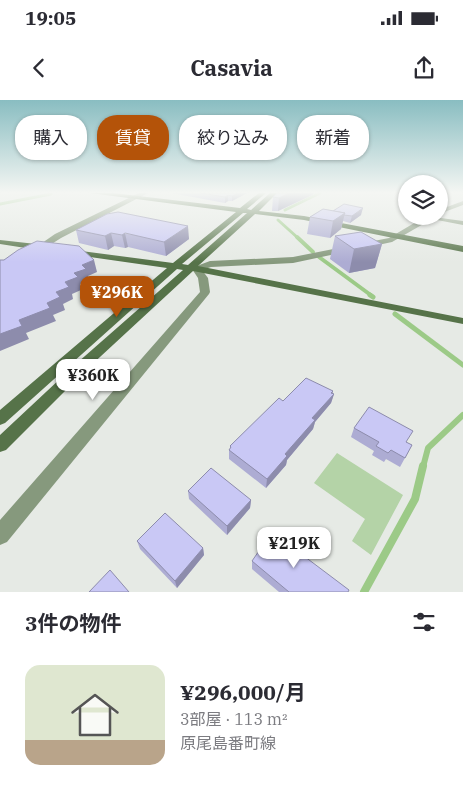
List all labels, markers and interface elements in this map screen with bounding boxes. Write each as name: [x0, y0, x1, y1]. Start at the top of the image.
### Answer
text: 19:05: [25, 6, 76, 30]
text: Casavia: [190, 53, 273, 82]
icon: back: [25, 54, 53, 82]
icon: share: [410, 54, 438, 82]
chip: 購入: [15, 115, 87, 160]
chip: 賃貸: [97, 115, 169, 160]
chip: 絞り込み: [179, 115, 287, 160]
chip: 新着: [297, 115, 369, 160]
map controls: [398, 175, 448, 225]
button: layers: [398, 175, 448, 225]
pin: ¥296K: [82, 276, 152, 318]
text: ¥296K: [91, 282, 143, 302]
pin: ¥360K: [58, 358, 128, 401]
text: ¥360K: [67, 365, 119, 385]
pin: ¥219K: [259, 526, 329, 569]
text: ¥219K: [268, 533, 320, 553]
icon: filters: [410, 608, 438, 636]
text: 3件の物件: [25, 609, 122, 637]
text: ¥296,000/月: [180, 678, 306, 706]
icon: home: [65, 685, 125, 745]
text: 3部屋 · 113 m²: [180, 709, 288, 729]
text: 原尾島番町線: [180, 733, 276, 753]

